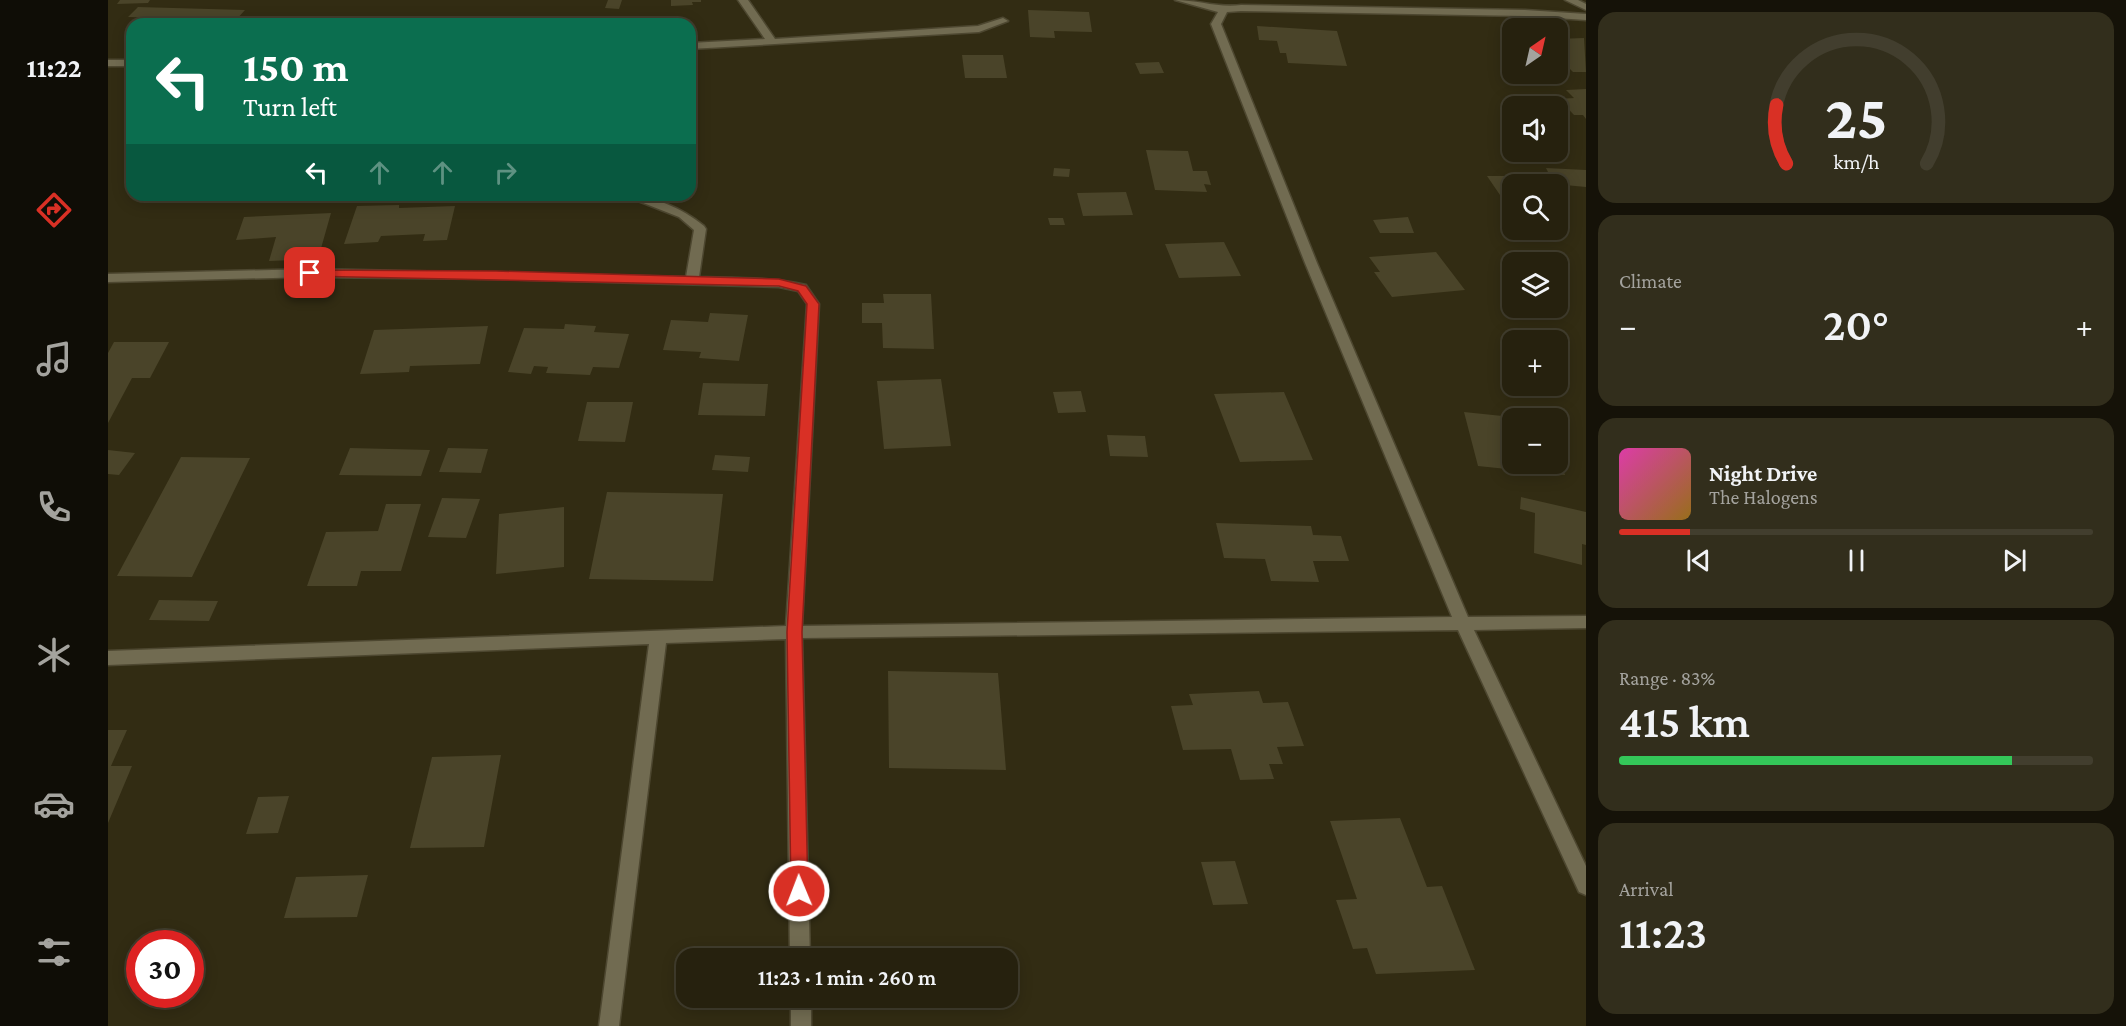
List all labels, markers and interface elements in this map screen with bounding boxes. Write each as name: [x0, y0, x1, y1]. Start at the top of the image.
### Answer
north arrow: [1502, 18, 1568, 84]
map controls: [1502, 18, 1568, 474]
icon: left: [144, 42, 222, 120]
text: 150 m: [243, 43, 348, 90]
text: 11:22: [27, 53, 81, 83]
text: 25: [1825, 83, 1887, 152]
text: Turn left: [243, 92, 337, 122]
button: sound: [1502, 96, 1568, 162]
text: km/h: [1833, 151, 1880, 175]
icon: left: [300, 156, 333, 189]
icon: ahead: [363, 156, 396, 189]
icon: ahead: [426, 156, 459, 189]
icon: right: [489, 156, 522, 189]
button: search: [1502, 174, 1568, 240]
icon: directions: [33, 189, 75, 231]
pin: [284, 247, 335, 298]
button: layers: [1502, 252, 1568, 318]
icon: arrive: [293, 256, 326, 289]
text: Climate: [1619, 270, 1682, 292]
text: 20°: [1823, 300, 1889, 350]
text: −: [1619, 307, 1636, 344]
text: +: [2076, 307, 2093, 344]
button: +: [1502, 330, 1568, 396]
icon: music: [33, 338, 75, 380]
button: −: [1502, 408, 1568, 474]
text: Night Drive: [1709, 461, 1817, 486]
icon: phone: [33, 486, 75, 528]
text: The Halogens: [1709, 486, 1818, 508]
icon: previous: [1682, 544, 1715, 577]
icon: pause: [1840, 544, 1873, 577]
icon: next: [1998, 544, 2031, 577]
icon: climate: [33, 634, 75, 676]
text: Range · 83%: [1619, 667, 1715, 689]
text: 415 km: [1619, 697, 1750, 747]
icon: car: [33, 783, 75, 825]
position arrow: [767, 859, 831, 923]
text: Arrival: [1619, 878, 1673, 900]
text: 11:23: [1619, 908, 1707, 958]
speed limit sign: 30: [126, 930, 204, 1008]
icon: filters: [33, 931, 75, 973]
text: 11:23 · 1 min · 260 m: [758, 965, 936, 990]

